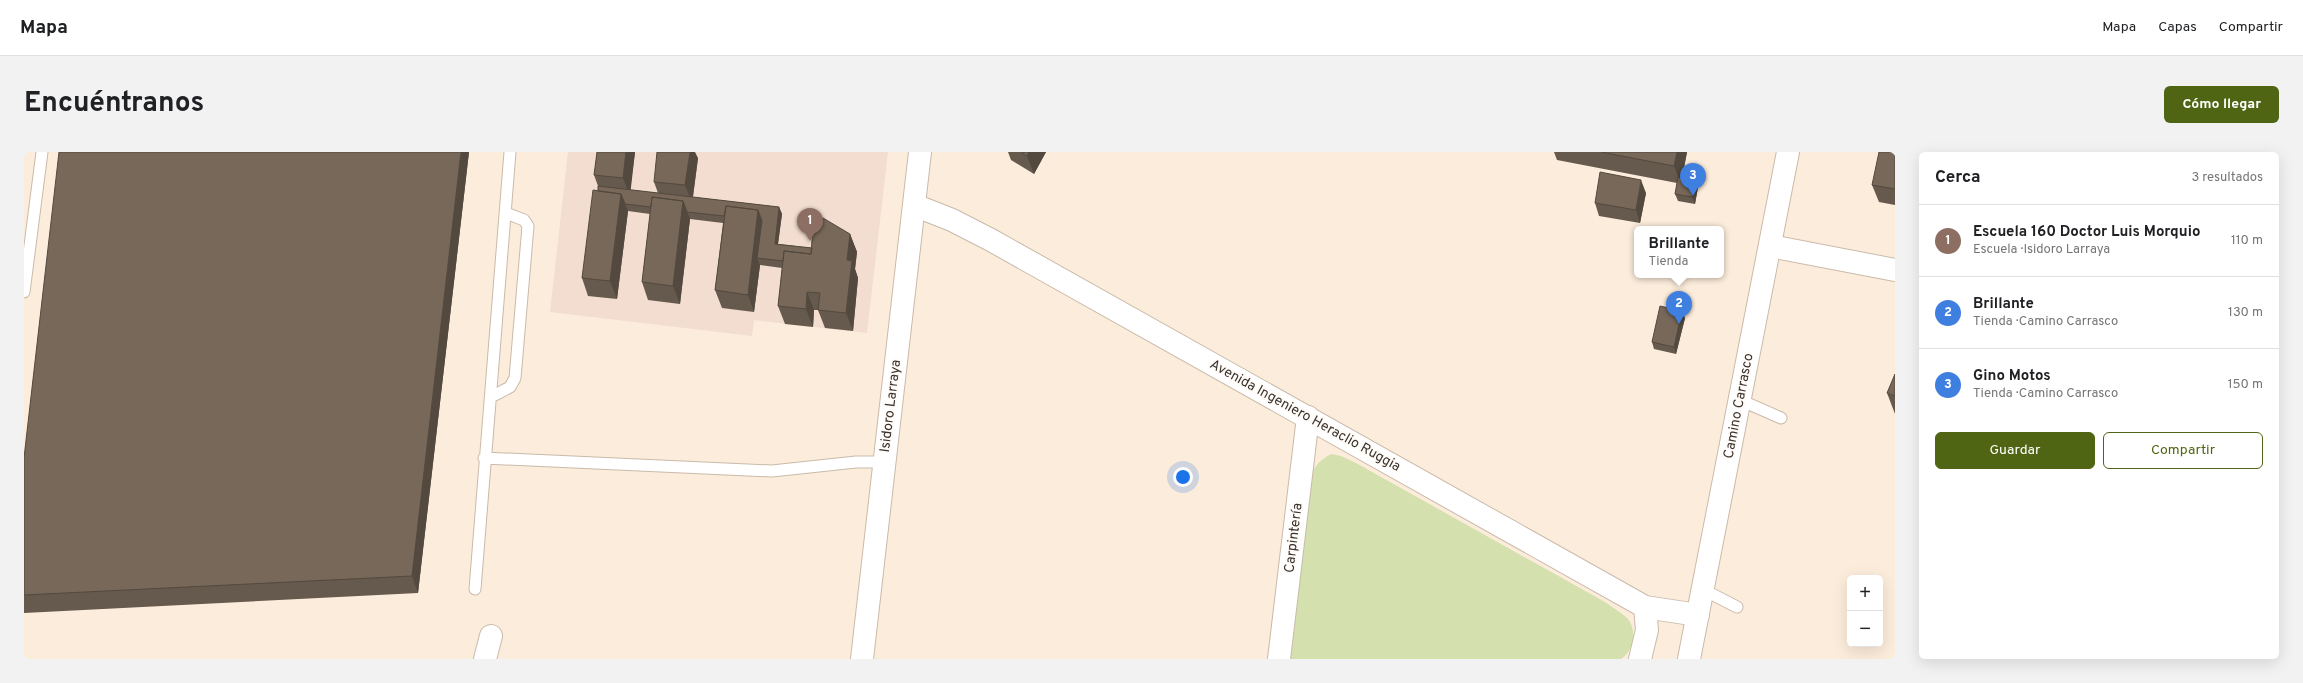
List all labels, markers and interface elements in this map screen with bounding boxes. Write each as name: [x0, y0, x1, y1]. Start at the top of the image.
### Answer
text: Mapa: [20, 16, 68, 40]
text: Mapa: [2102, 19, 2136, 36]
text: Capas: [2158, 19, 2197, 36]
text: Compartir: [2219, 19, 2283, 36]
text: Encuéntranos: [24, 86, 204, 122]
button: Cómo llegar: [2164, 86, 2279, 123]
pin: 3: [1680, 163, 1706, 196]
text: Cerca: [1935, 167, 1981, 189]
text: 3 resultados: [2191, 170, 2263, 186]
pin: 1: [797, 208, 823, 241]
text: Escuela 160 Doctor Luis Morquio: [1973, 223, 2200, 242]
popup: [1634, 226, 1724, 278]
text: 1: [1945, 233, 1951, 249]
text: 110 m: [2231, 233, 2263, 249]
text: Brillante: [1649, 235, 1709, 254]
text: Escuela · Isidoro Larraya: [1973, 242, 2110, 258]
text: Tienda: [1649, 254, 1688, 270]
pin: 2: [1666, 291, 1692, 324]
text: Brillante: [1973, 295, 2034, 314]
text: 2: [1944, 305, 1952, 321]
text: 130 m: [2228, 305, 2263, 321]
text: Tienda · Camino Carrasco: [1973, 314, 2118, 330]
street label: Camino Carrasco: [1720, 352, 1758, 460]
street label: Avenida Ingeniero Heraclio Ruggia: [1207, 356, 1403, 476]
street label: Isidoro Larraya: [877, 359, 905, 453]
text: Gino Motos: [1973, 367, 2051, 386]
text: 3: [1944, 377, 1952, 393]
text: 150 m: [2228, 377, 2263, 393]
text: Tienda · Camino Carrasco: [1973, 386, 2118, 402]
button: Guardar: [1935, 432, 2095, 469]
button: Compartir: [2103, 432, 2263, 469]
your location: [1173, 467, 1193, 487]
street label: Carpintería: [1281, 502, 1307, 574]
map controls: [1847, 575, 1883, 647]
button: +: [1847, 575, 1883, 611]
button: −: [1847, 611, 1883, 647]

